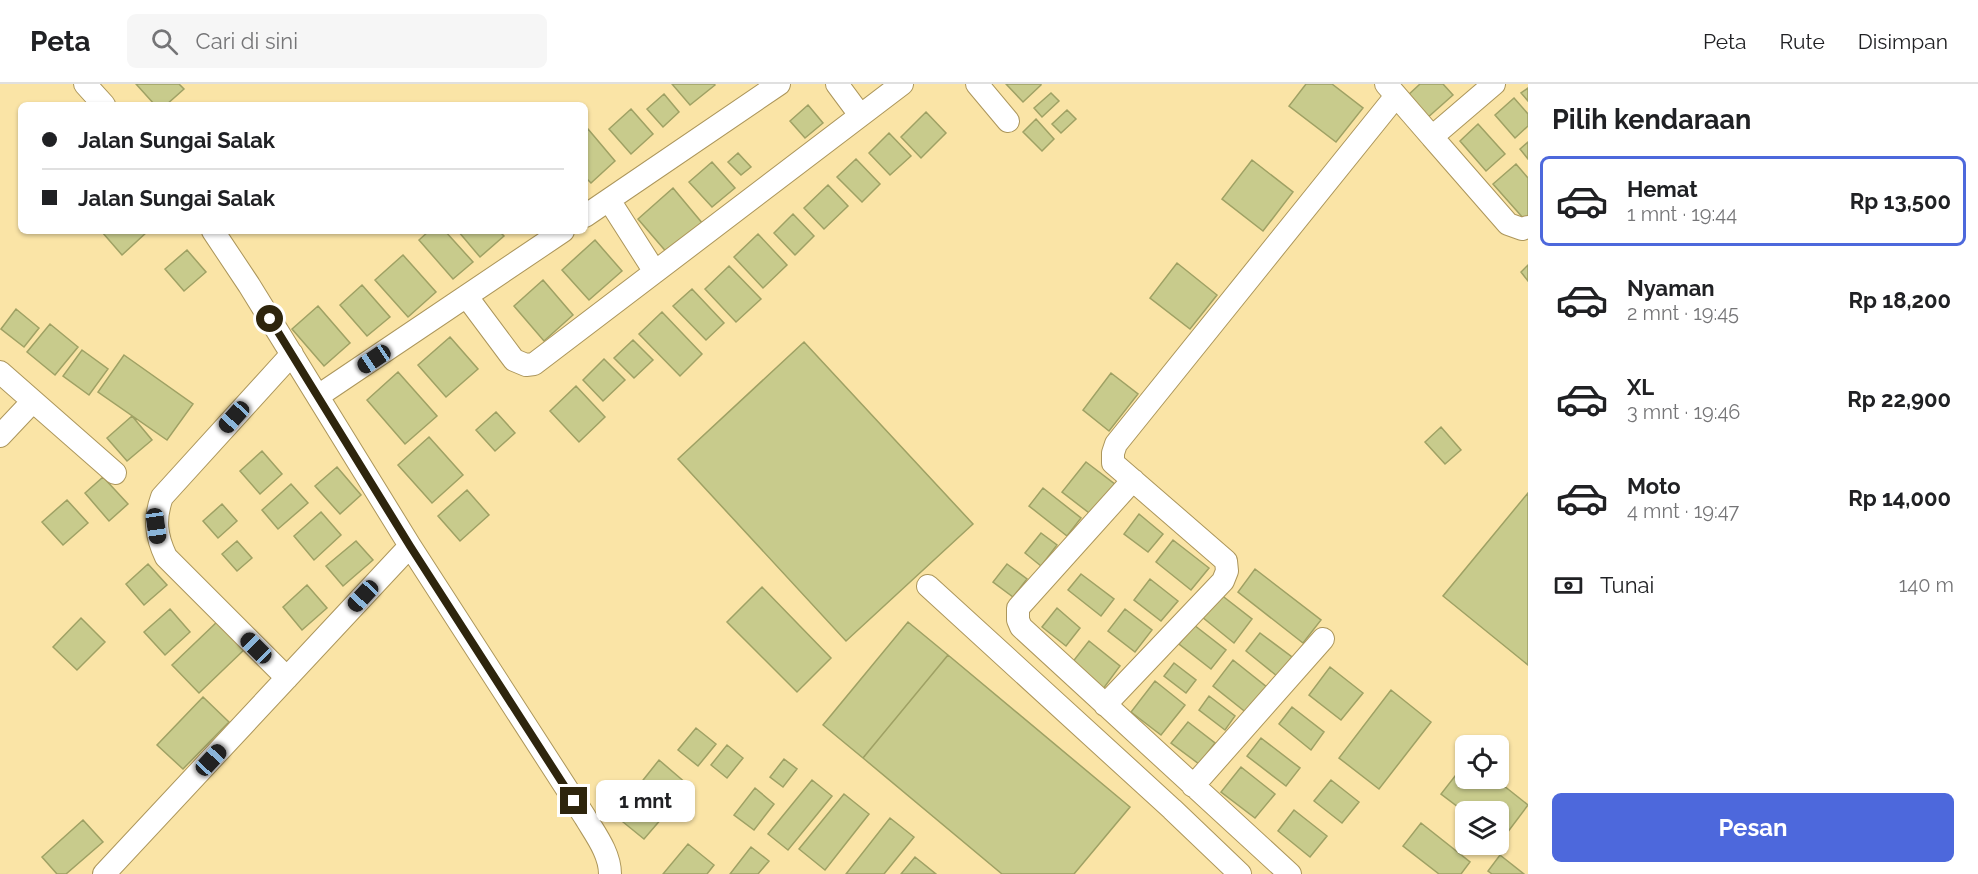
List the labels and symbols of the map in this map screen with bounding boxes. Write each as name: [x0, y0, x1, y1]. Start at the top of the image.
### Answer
route start: [256, 305, 283, 332]
car: [354, 341, 394, 377]
car: [215, 398, 253, 436]
car: [145, 507, 167, 545]
car: [344, 577, 382, 615]
car: [237, 629, 275, 667]
car: [192, 741, 230, 779]
callout: 1 mnt: [595, 780, 694, 822]
route end: [560, 787, 587, 814]

